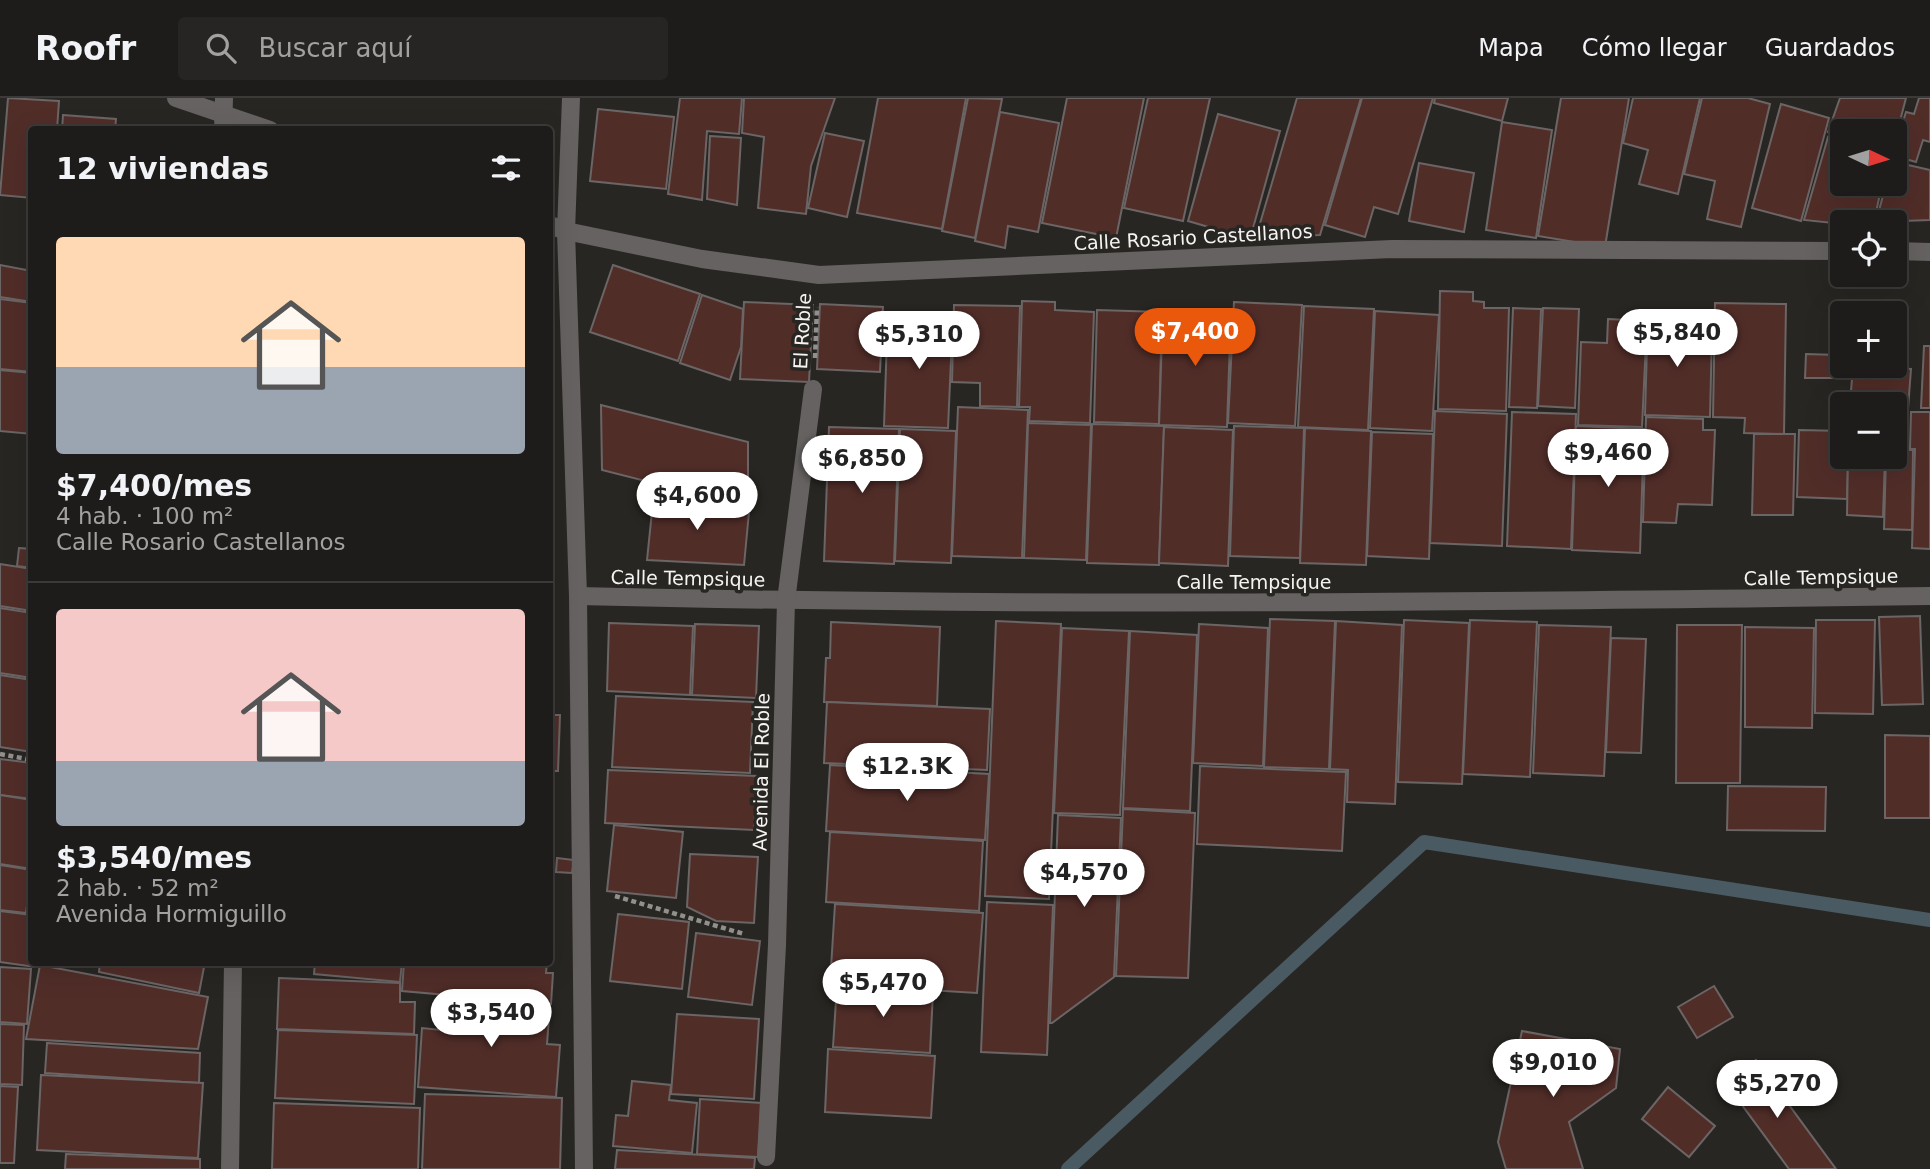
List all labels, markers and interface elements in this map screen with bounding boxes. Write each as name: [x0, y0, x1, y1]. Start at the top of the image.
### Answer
search box: [178, 17, 668, 80]
text: Roofr: [35, 29, 136, 68]
icon: search: [202, 29, 240, 67]
text: Buscar aquí: [258, 33, 412, 63]
text: Mapa: [1478, 34, 1544, 62]
text: Cómo llegar: [1582, 34, 1727, 62]
text: Guardados: [1765, 34, 1895, 62]
north arrow: [1830, 119, 1908, 196]
map controls: [1830, 119, 1907, 469]
icon: filters: [487, 149, 525, 187]
text: 12 viviendas: [56, 151, 269, 186]
button: locate: [1830, 210, 1907, 287]
street label: Calle Rosario Castellanos: [1073, 220, 1313, 254]
icon: home: [228, 282, 354, 408]
street label: El Roble: [789, 292, 815, 370]
button: +: [1830, 301, 1907, 378]
pin: $7,400: [1138, 308, 1252, 368]
pin: $5,840: [1620, 310, 1734, 369]
pin: $5,310: [862, 312, 976, 371]
text: $7,400: [1151, 318, 1239, 344]
text: $5,840: [1633, 319, 1721, 345]
text: $5,310: [875, 321, 963, 347]
button: −: [1830, 392, 1907, 469]
pin: $9,460: [1551, 430, 1665, 489]
pin: $6,850: [805, 436, 919, 495]
text: $9,460: [1564, 439, 1652, 465]
text: $6,850: [818, 445, 906, 471]
text: $7,400/mes: [56, 468, 252, 503]
pin: $4,600: [640, 472, 754, 532]
text: $4,600: [653, 482, 741, 508]
text: 4 hab. · 100 m²: [56, 503, 233, 529]
text: Calle Rosario Castellanos: [56, 529, 346, 555]
street label: Calle Tempsique: [1743, 565, 1899, 589]
street label: Calle Tempsique: [610, 566, 766, 590]
street label: Calle Tempsique: [1177, 571, 1331, 593]
icon: home: [228, 654, 354, 780]
street label: Avenida El Roble: [749, 693, 773, 851]
pin: $12.3K: [850, 744, 964, 803]
text: $12.3K: [862, 753, 952, 779]
text: $3,540/mes: [56, 840, 252, 875]
pin: $4,570: [1027, 850, 1141, 909]
text: $4,570: [1040, 859, 1128, 885]
text: 2 hab. · 52 m²: [56, 875, 219, 901]
text: Avenida Hormiguillo: [56, 901, 287, 927]
pin: $5,470: [826, 960, 940, 1019]
text: $5,470: [839, 969, 927, 995]
pin: $3,540: [434, 990, 548, 1049]
text: $3,540: [447, 999, 535, 1025]
pin: $9,010: [1496, 1040, 1610, 1099]
text: $9,010: [1509, 1049, 1597, 1075]
pin: $5,270: [1720, 1060, 1834, 1120]
text: $5,270: [1733, 1070, 1821, 1096]

